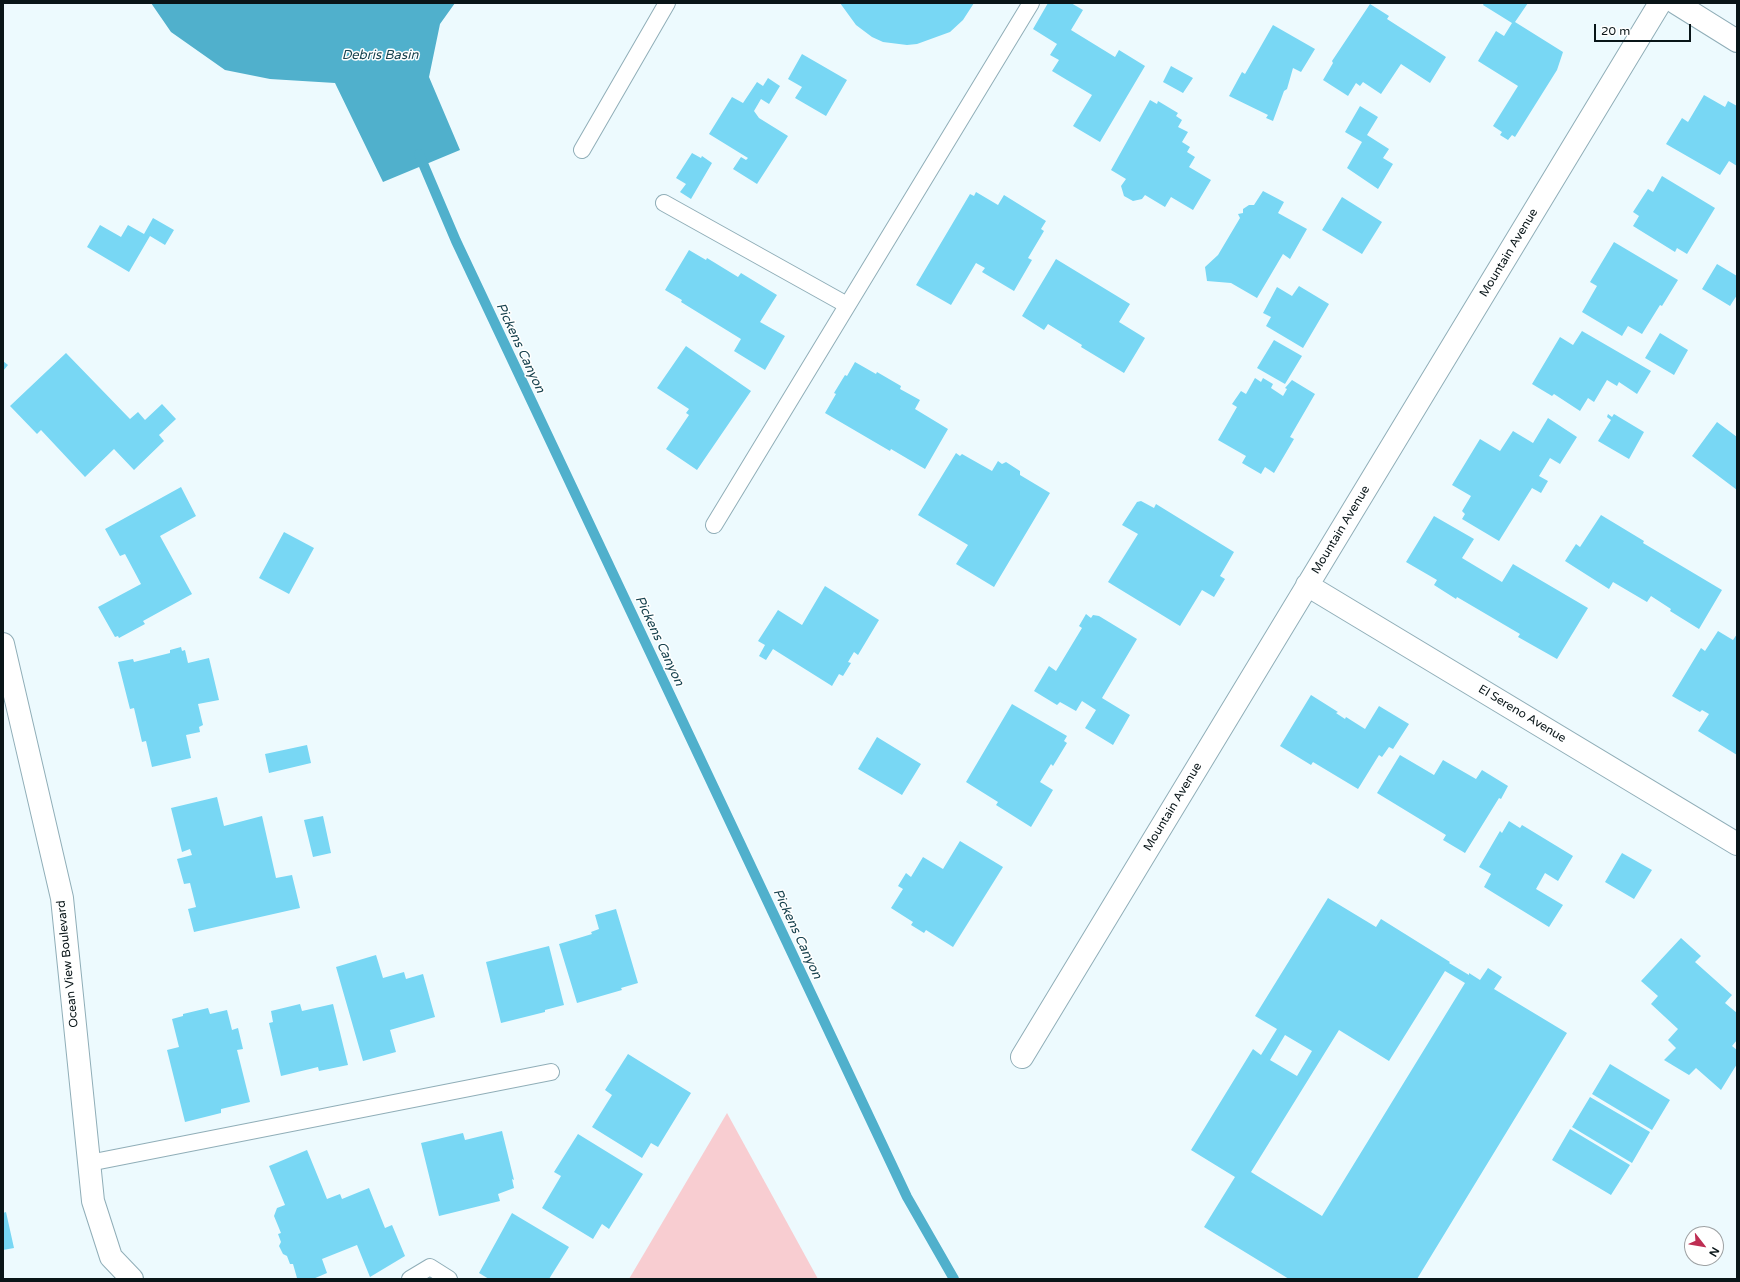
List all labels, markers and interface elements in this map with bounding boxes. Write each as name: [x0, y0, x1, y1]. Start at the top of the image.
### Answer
scale bar: [1596, 16, 1693, 42]
text: 20 m: [1601, 24, 1630, 38]
water label: Debris Basin: [342, 48, 418, 64]
street label: Mountain Avenue: [1477, 206, 1541, 300]
water label: Pickens Canyon: [492, 301, 548, 395]
street label: Mountain Avenue: [1309, 483, 1373, 577]
water label: Pickens Canyon: [631, 594, 687, 688]
street label: El Sereno Avenue: [1476, 682, 1568, 746]
street label: Mountain Avenue: [1141, 760, 1205, 854]
water label: Pickens Canyon: [769, 887, 825, 981]
street label: Ocean View Boulevard: [54, 900, 82, 1028]
north arrow: [1684, 1226, 1724, 1266]
text: N: [1706, 1245, 1722, 1259]

